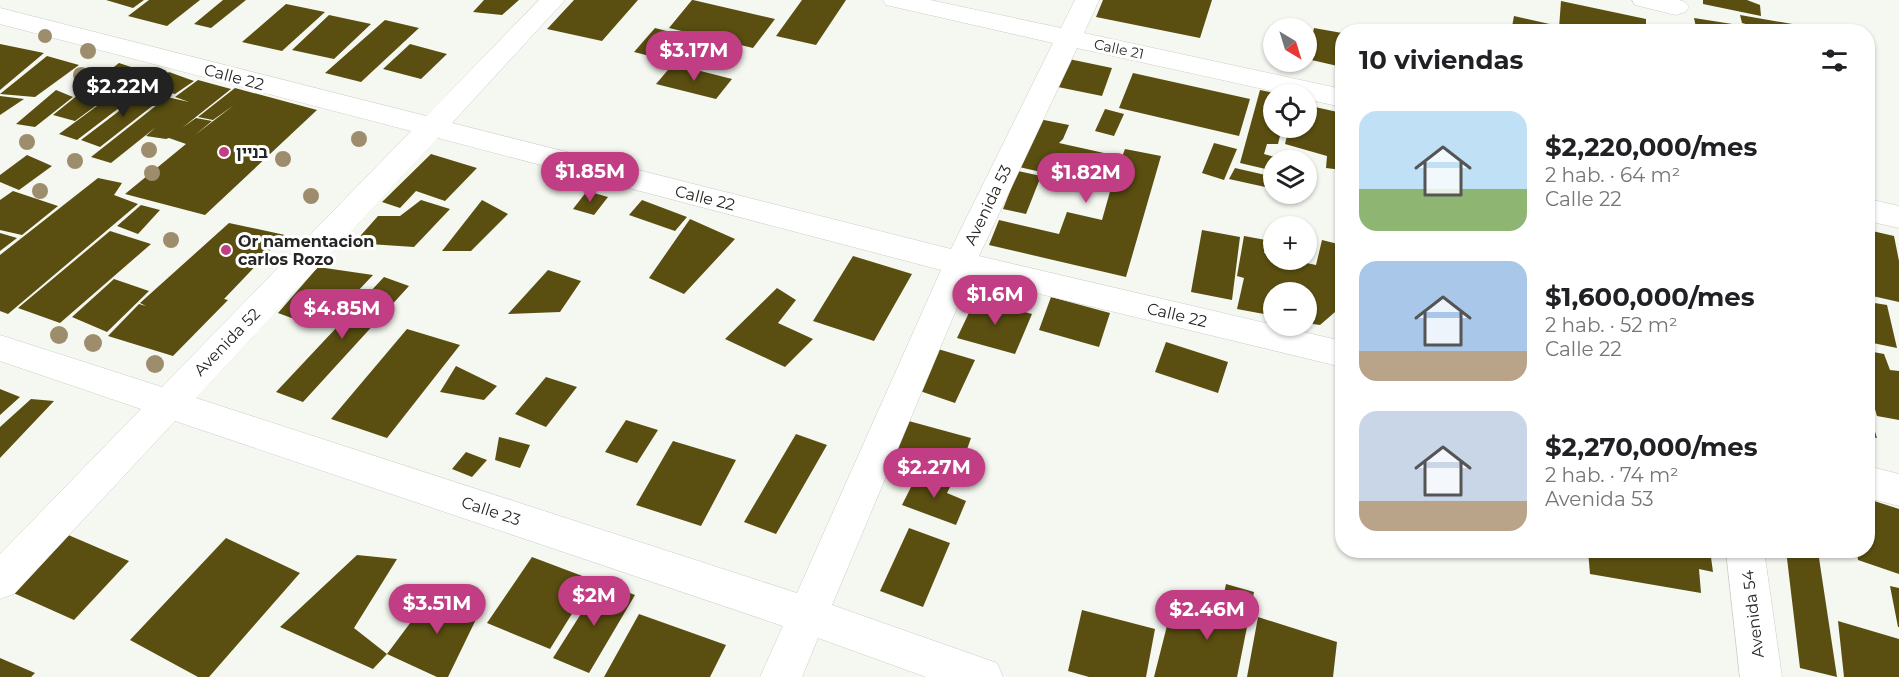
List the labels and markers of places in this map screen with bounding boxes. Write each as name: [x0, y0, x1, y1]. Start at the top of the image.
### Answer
pin: $3.17M: [645, 31, 743, 82]
pin: $2.22M: [74, 67, 172, 118]
place label: בניין: [236, 143, 268, 162]
marker: בניין: [217, 145, 231, 159]
pin: $1.85M: [541, 152, 639, 203]
pin: $1.82M: [1037, 153, 1135, 204]
place label: Or namentacion carlos Rozo: [238, 232, 374, 269]
marker: Or namentacion carlos Rozo: [219, 243, 233, 257]
pin: $1.6M: [953, 275, 1037, 326]
pin: $4.85M: [293, 289, 391, 340]
pin: $2.27M: [885, 448, 983, 499]
pin: $2M: [565, 576, 623, 627]
pin: $3.51M: [388, 584, 486, 635]
pin: $2.46M: [1158, 590, 1256, 641]

